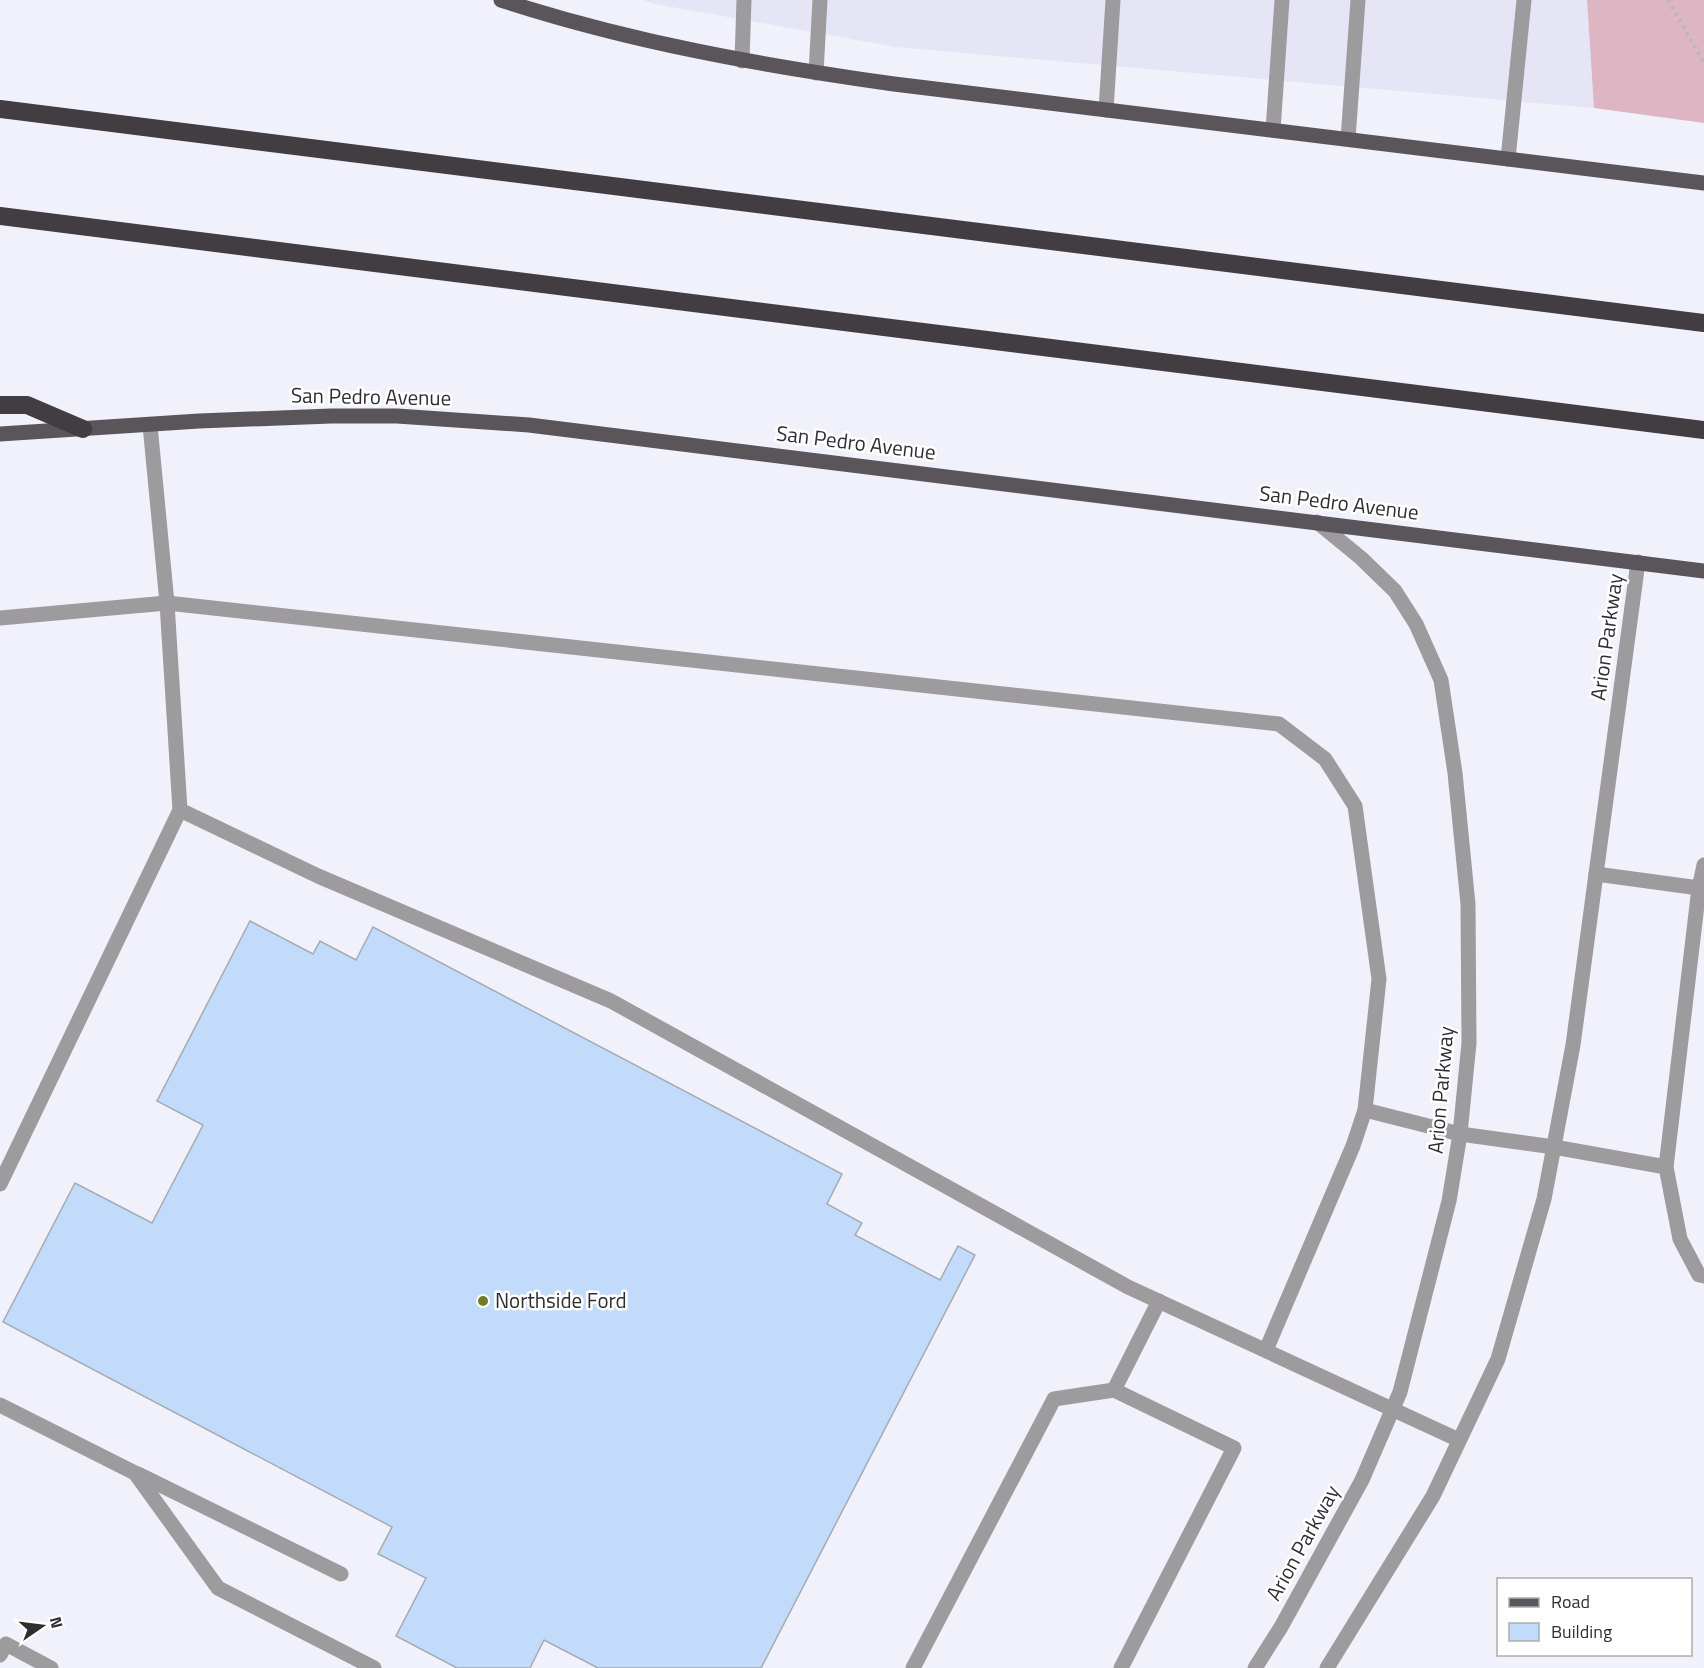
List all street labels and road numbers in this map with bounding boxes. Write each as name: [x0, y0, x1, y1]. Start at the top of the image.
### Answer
street label: San Pedro Avenue: [291, 379, 451, 413]
street label: San Pedro Avenue: [775, 416, 938, 468]
street label: San Pedro Avenue: [1258, 476, 1421, 528]
street label: Arion Parkway: [1581, 571, 1631, 702]
street label: Arion Parkway: [1418, 1025, 1462, 1155]
street label: Arion Parkway: [1257, 1479, 1347, 1606]

